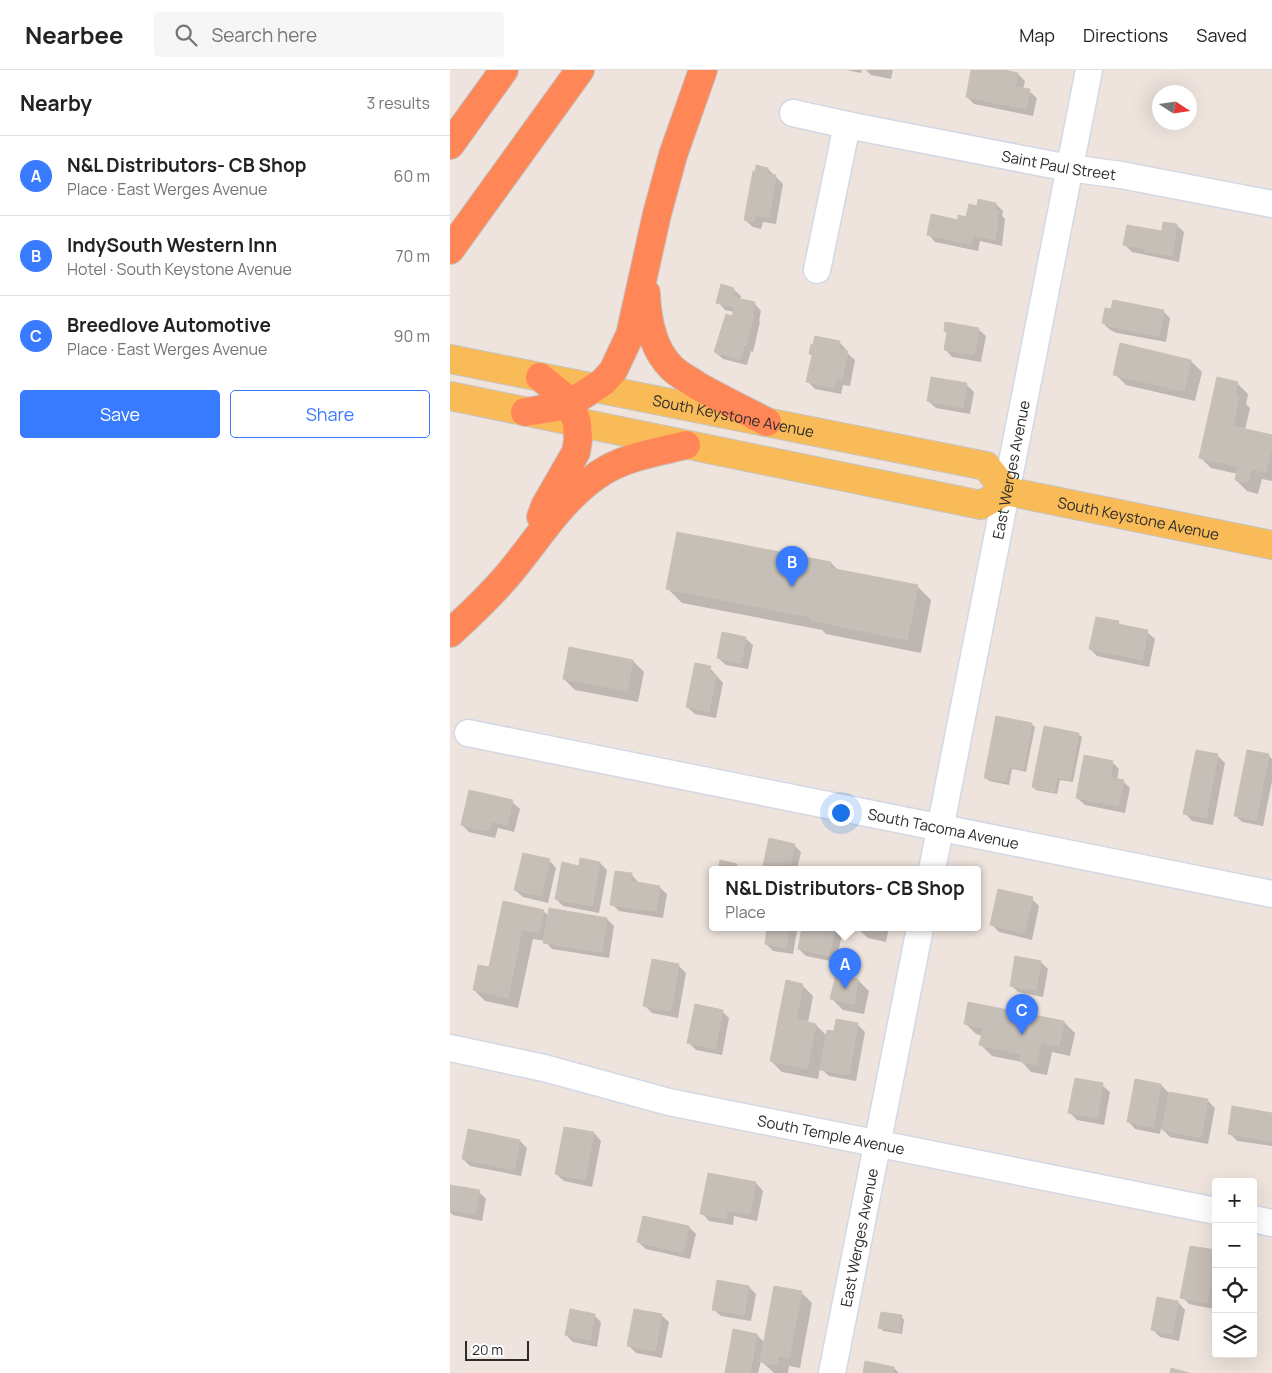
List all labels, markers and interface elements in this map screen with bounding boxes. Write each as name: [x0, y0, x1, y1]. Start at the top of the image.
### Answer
search box: [154, 12, 504, 57]
text: Nearbee: [25, 18, 124, 51]
icon: search: [172, 21, 200, 49]
text: Search here: [212, 22, 317, 48]
text: Map: [1019, 23, 1055, 47]
text: Directions: [1083, 23, 1168, 47]
text: Saved: [1196, 23, 1247, 47]
north arrow: [1152, 85, 1197, 130]
text: Nearby: [20, 89, 92, 117]
text: 3 results: [367, 92, 430, 114]
street label: Saint Paul Street: [1000, 145, 1117, 185]
text: N&L Distributors- CB Shop: [67, 152, 306, 178]
text: A: [31, 165, 41, 187]
text: 60 m: [394, 165, 430, 187]
text: Place · East Werges Avenue: [67, 178, 267, 200]
text: IndySouth Western Inn: [67, 232, 277, 258]
text: B: [31, 245, 41, 267]
text: 70 m: [395, 245, 430, 267]
text: Hotel · South Keystone Avenue: [67, 258, 292, 280]
text: Breedlove Automotive: [67, 312, 271, 338]
text: C: [30, 325, 42, 347]
text: 90 m: [394, 325, 430, 347]
text: Place · East Werges Avenue: [67, 338, 267, 360]
street label: South Keystone Avenue: [651, 389, 816, 442]
button: Save: [20, 390, 220, 438]
button: Share: [230, 390, 430, 438]
street label: East Werges Avenue: [987, 398, 1034, 541]
street label: South Keystone Avenue: [1056, 491, 1221, 545]
pin: B: [776, 546, 808, 587]
your location: [828, 800, 854, 826]
street label: South Tacoma Avenue: [866, 803, 1021, 854]
popup: [709, 866, 981, 931]
text: N&L Distributors- CB Shop: [725, 875, 965, 901]
text: Place: [725, 901, 766, 923]
pin: A: [829, 948, 861, 989]
pin: C: [1006, 994, 1038, 1035]
street label: South Temple Avenue: [756, 1109, 907, 1159]
street label: East Werges Avenue: [835, 1166, 883, 1309]
map controls: [1212, 1178, 1257, 1358]
button: +: [1212, 1178, 1257, 1223]
button: −: [1212, 1223, 1257, 1268]
button: locate: [1212, 1268, 1257, 1313]
button: layers: [1212, 1313, 1257, 1358]
scale bar: [465, 1338, 529, 1361]
text: 20 m: [472, 1340, 503, 1359]

